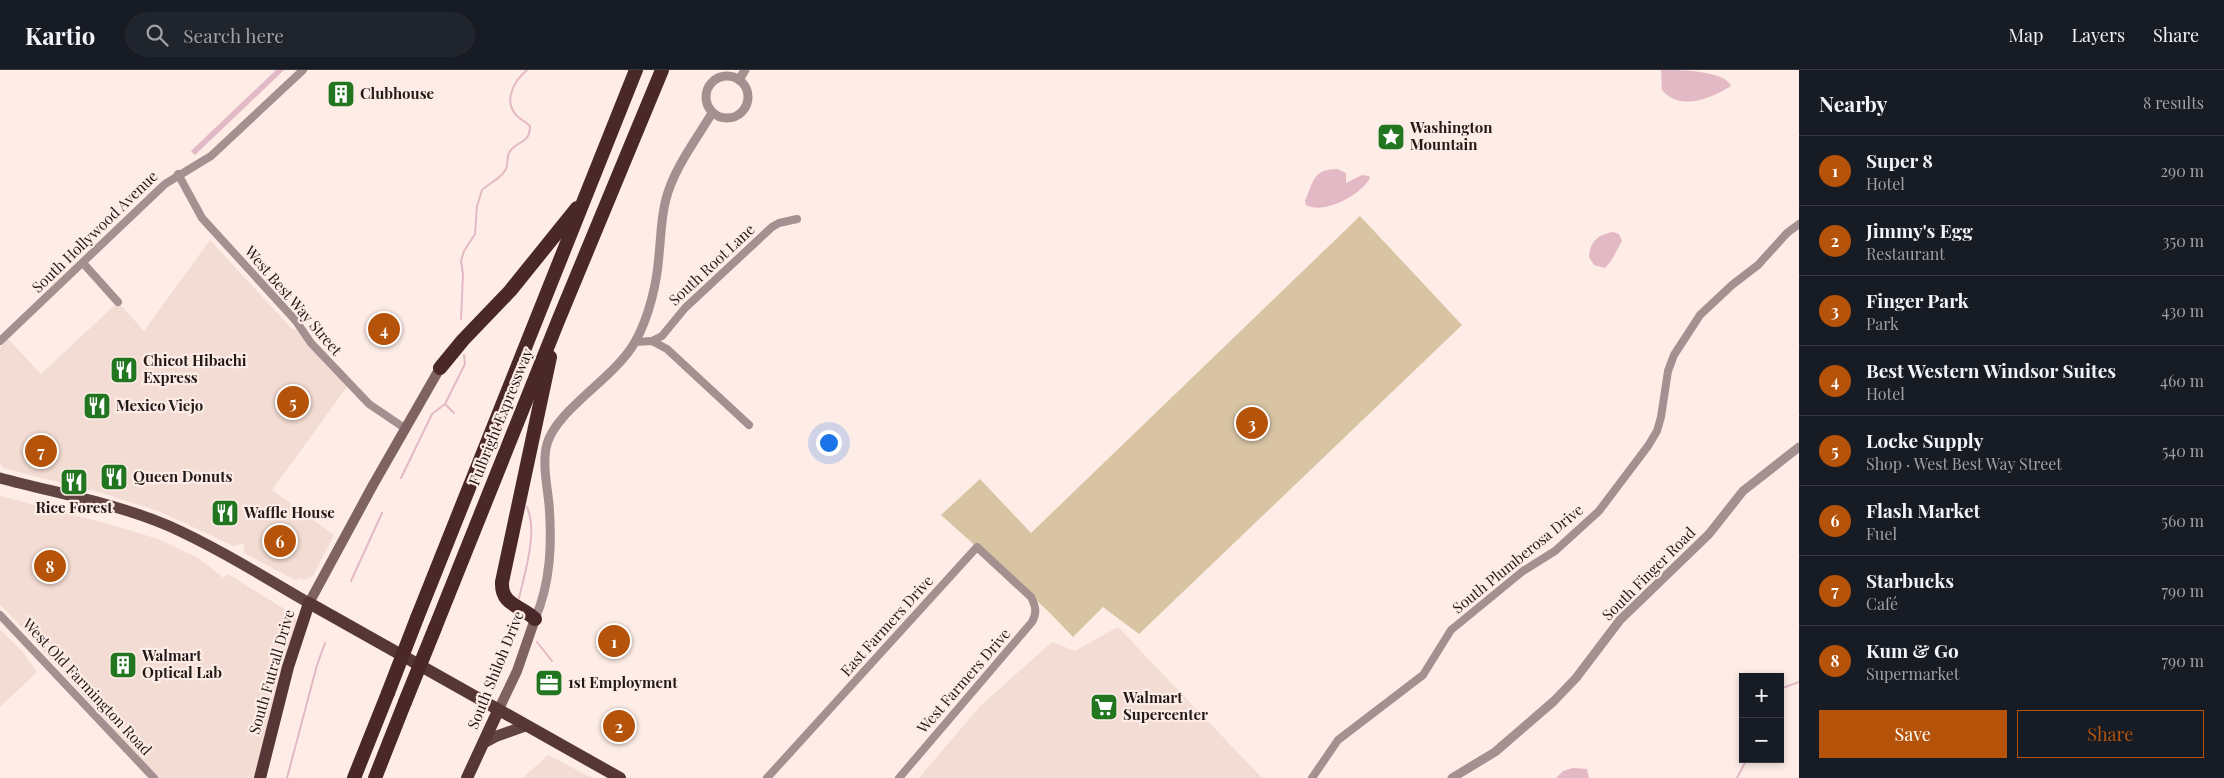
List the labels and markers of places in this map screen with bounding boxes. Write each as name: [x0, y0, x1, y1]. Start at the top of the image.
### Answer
building icon: Clubhouse: [326, 79, 356, 109]
place label: Clubhouse: [360, 83, 435, 103]
place label: Washington Mountain: [1409, 117, 1493, 154]
place icon: Washington Mountain: [1376, 122, 1406, 152]
pin: 4: [368, 310, 400, 348]
place label: Chicot Hibachi Express: [143, 350, 247, 387]
restaurant icon: Chicot Hibachi Express: [109, 355, 139, 385]
pin: 5: [277, 383, 309, 421]
restaurant icon: Mexico Viejo: [82, 391, 112, 421]
place label: Mexico Viejo: [116, 395, 203, 415]
pin: 3: [1236, 404, 1268, 442]
pin: 7: [25, 432, 57, 470]
restaurant icon: Queen Donuts: [99, 462, 129, 492]
place label: Queen Donuts: [133, 466, 232, 486]
restaurant icon: Rice Forest: [59, 467, 89, 497]
place label: Rice Forest: [35, 497, 113, 517]
restaurant icon: Waffle House: [210, 498, 240, 528]
place label: Waffle House: [243, 502, 335, 522]
pin: 6: [264, 522, 296, 560]
pin: 8: [34, 547, 66, 585]
pin: 1: [598, 622, 630, 660]
place label: Walmart Optical Lab: [141, 645, 222, 682]
building icon: Walmart Optical Lab: [108, 650, 138, 680]
office icon: 1st Employment: [534, 668, 564, 698]
place label: 1st Employment: [568, 672, 678, 692]
place label: Walmart Supercenter: [1122, 687, 1208, 724]
supermarket icon: Walmart Supercenter: [1089, 692, 1119, 722]
pin: 2: [603, 707, 635, 745]

